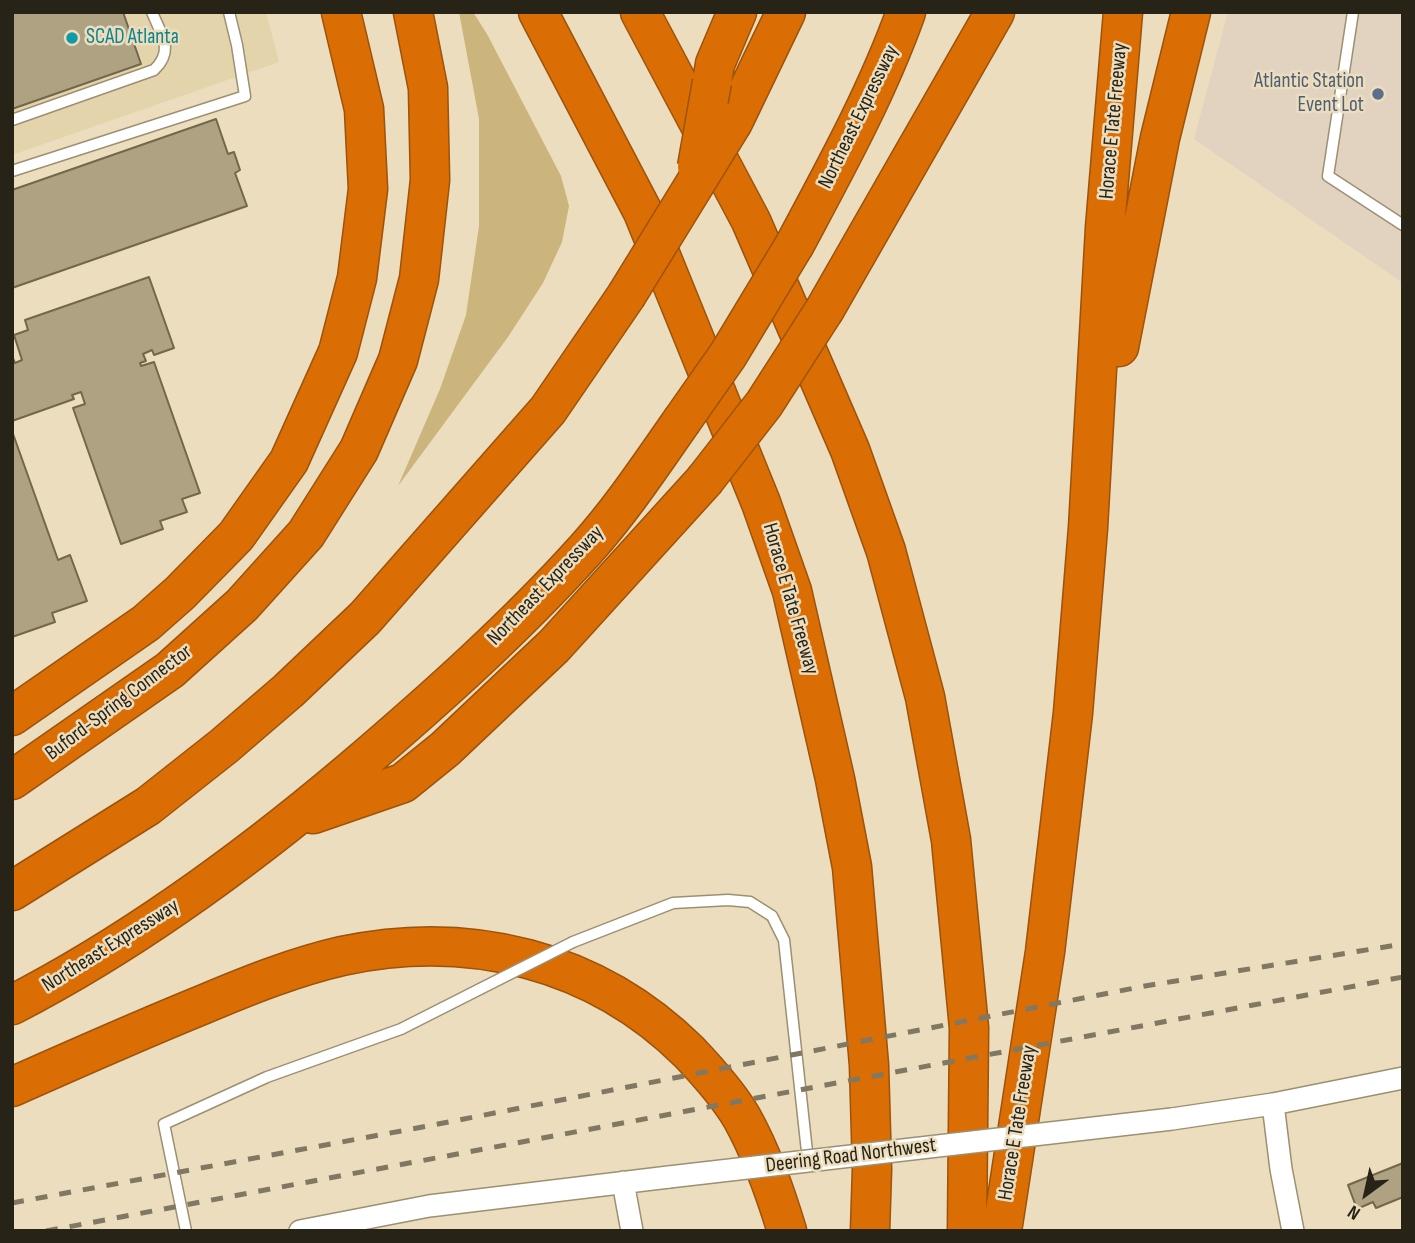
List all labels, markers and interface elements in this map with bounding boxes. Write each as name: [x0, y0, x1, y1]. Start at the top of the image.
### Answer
place label: SCAD Atlanta: [86, 25, 179, 51]
marker: SCAD Atlanta: [64, 30, 80, 46]
street label: Northeast Expressway: [813, 41, 905, 193]
street label: Horace E Tate Freeway: [1095, 42, 1133, 200]
place label: Atlantic Station Event Lot: [1254, 69, 1364, 119]
marker: Atlantic Station Event Lot: [1370, 86, 1386, 102]
street label: Horace E Tate Freeway: [756, 520, 824, 678]
street label: Northeast Expressway: [483, 521, 609, 651]
street label: Buford-Spring Connector: [41, 640, 197, 766]
street label: Northeast Expressway: [38, 894, 184, 998]
street label: Horace E Tate Freeway: [993, 1044, 1043, 1202]
street label: Deering Road Northwest: [764, 1133, 938, 1179]
north arrow: [1331, 1159, 1401, 1229]
text: N: [1344, 1200, 1365, 1224]

